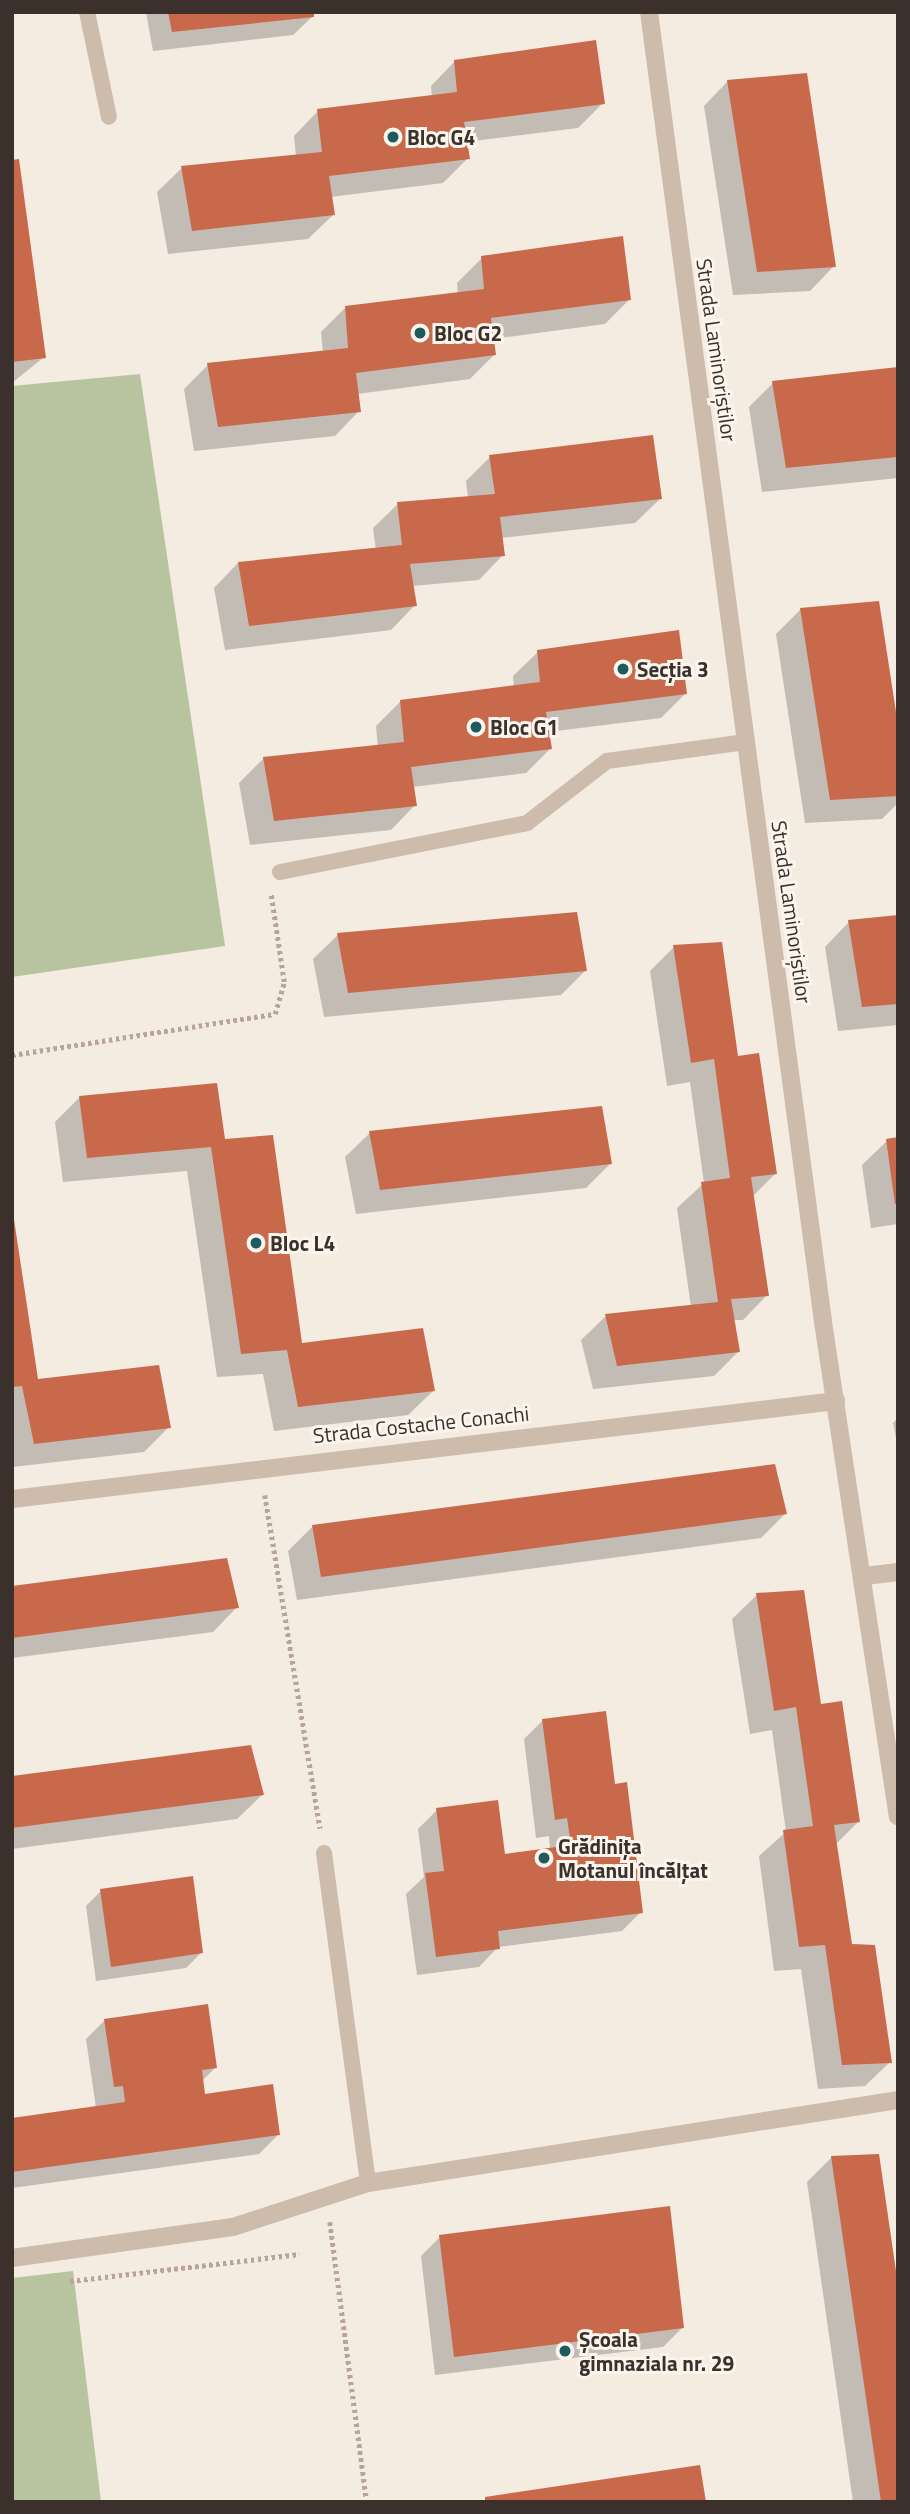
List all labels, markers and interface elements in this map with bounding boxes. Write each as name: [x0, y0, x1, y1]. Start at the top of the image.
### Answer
place label: Bloc G4: [407, 124, 475, 150]
marker: Bloc G4: [385, 129, 401, 145]
street label: Strada Laminoriștilor: [692, 257, 742, 443]
place label: Bloc G2: [434, 320, 502, 346]
marker: Bloc G2: [412, 325, 428, 341]
place label: Secția 3: [637, 656, 709, 682]
marker: Secția 3: [615, 661, 631, 677]
place label: Bloc G1: [490, 714, 558, 740]
marker: Bloc G1: [468, 719, 484, 735]
street label: Strada Laminoriștilor: [767, 819, 817, 1005]
place label: Bloc L4: [270, 1230, 335, 1256]
marker: Bloc L4: [248, 1235, 264, 1251]
street label: Strada Costache Conachi: [312, 1400, 530, 1448]
place label: Grădinița Motanul încălțat: [558, 1833, 708, 1883]
marker: Grădinița Motanul încălțat: [536, 1850, 552, 1866]
place label: Școala gimnaziala nr. 29: [579, 2326, 734, 2376]
marker: Școala gimnaziala nr. 29: [557, 2343, 573, 2359]

